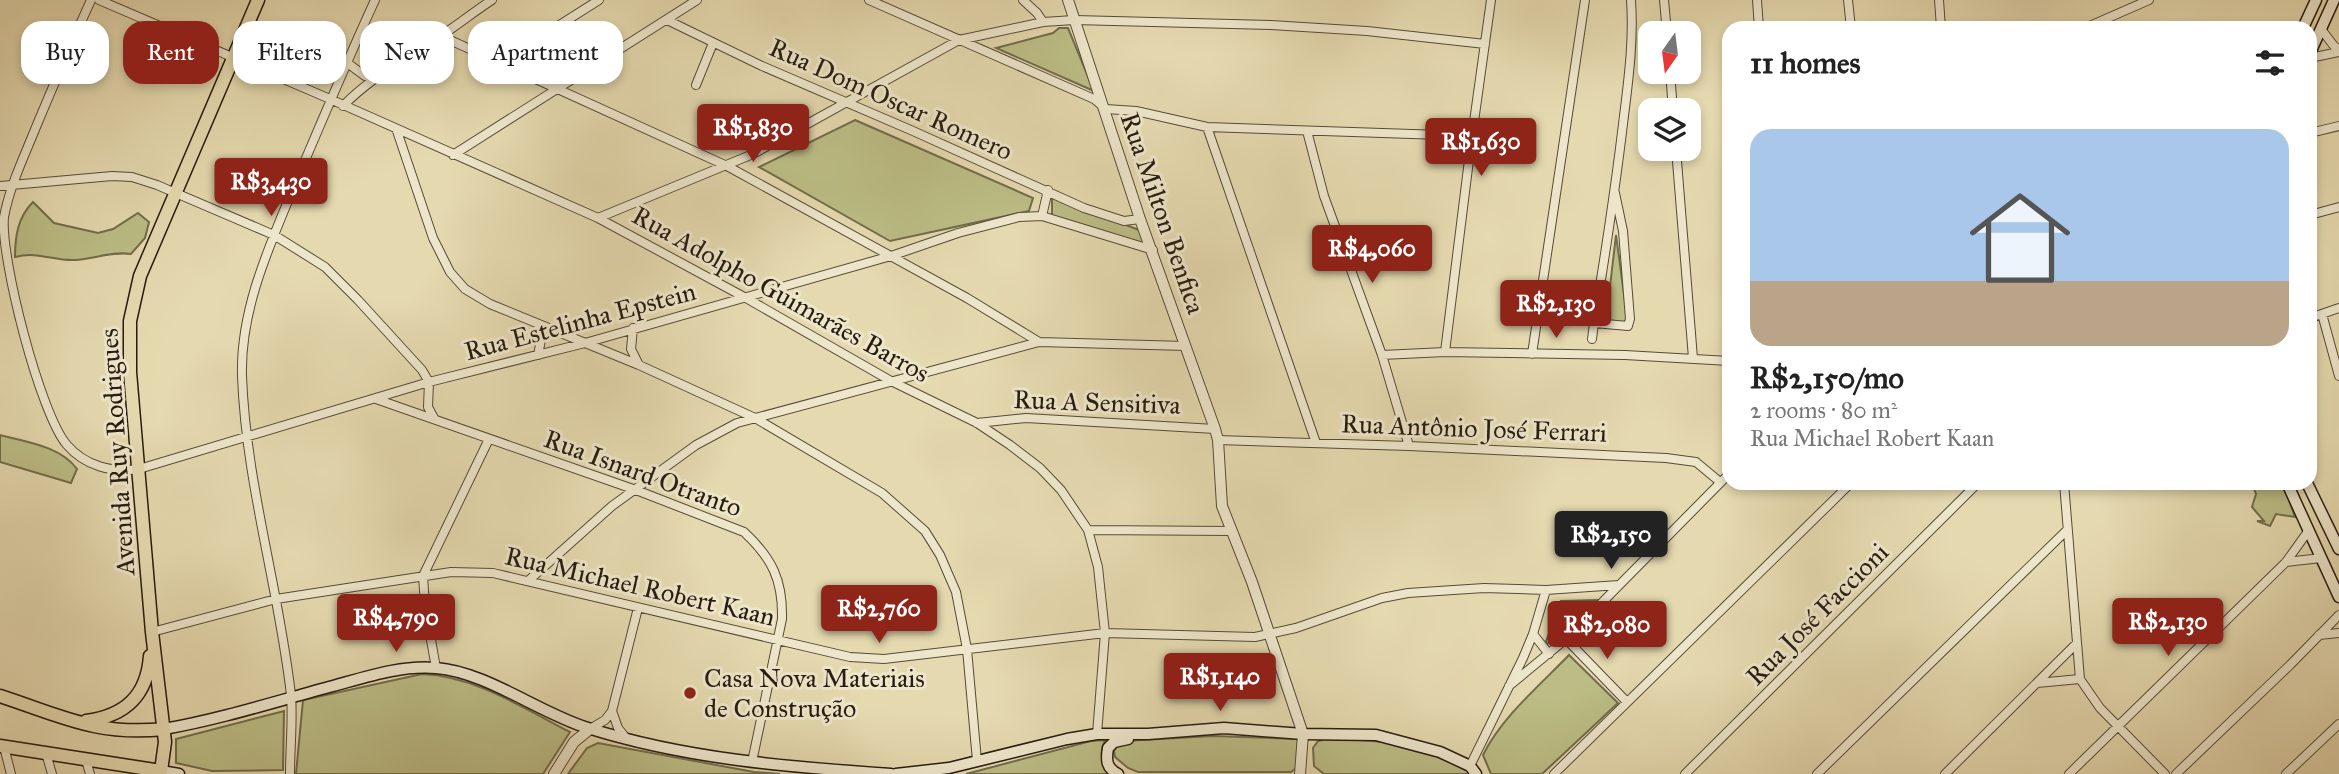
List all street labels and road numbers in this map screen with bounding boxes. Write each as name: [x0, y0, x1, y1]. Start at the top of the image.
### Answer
street label: Rua Dom Oscar Romero: [764, 31, 1018, 167]
street label: Rua Milton Benfica: [1114, 108, 1212, 318]
street label: Rua Adolpho Guimarães Barros: [627, 199, 935, 389]
street label: Rua Estelinha Epstein: [461, 275, 699, 367]
street label: Avenida Ruy Rodrigues: [92, 327, 142, 578]
street label: Rua A Sensitiva: [1013, 383, 1181, 421]
street label: Rua Antônio José Ferrari: [1340, 407, 1608, 449]
street label: Rua Isnard Otranto: [540, 422, 746, 524]
street label: Rua José Faccioni: [1739, 536, 1895, 692]
street label: Rua Michael Robert Kaan: [502, 539, 778, 633]

